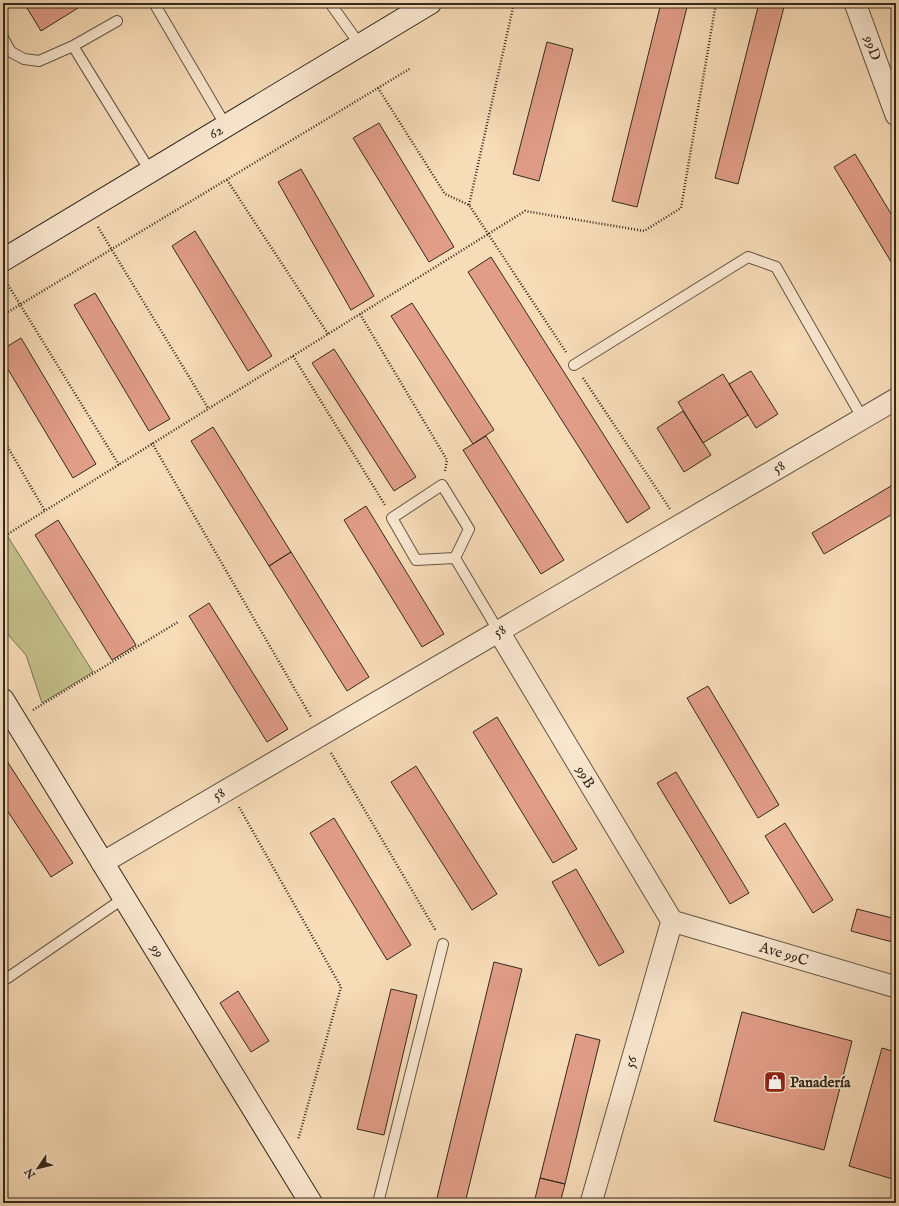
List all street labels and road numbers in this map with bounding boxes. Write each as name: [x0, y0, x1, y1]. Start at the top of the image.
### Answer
street label: 99D: [858, 32, 885, 63]
street label: 62: [205, 120, 227, 144]
street label: 58: [769, 456, 789, 478]
street label: 58: [490, 620, 510, 642]
street label: 99B: [570, 761, 599, 792]
street label: 58: [209, 783, 229, 805]
street label: Ave 99C: [756, 937, 811, 971]
street label: 99: [145, 940, 169, 962]
street label: 56: [620, 1053, 642, 1070]

